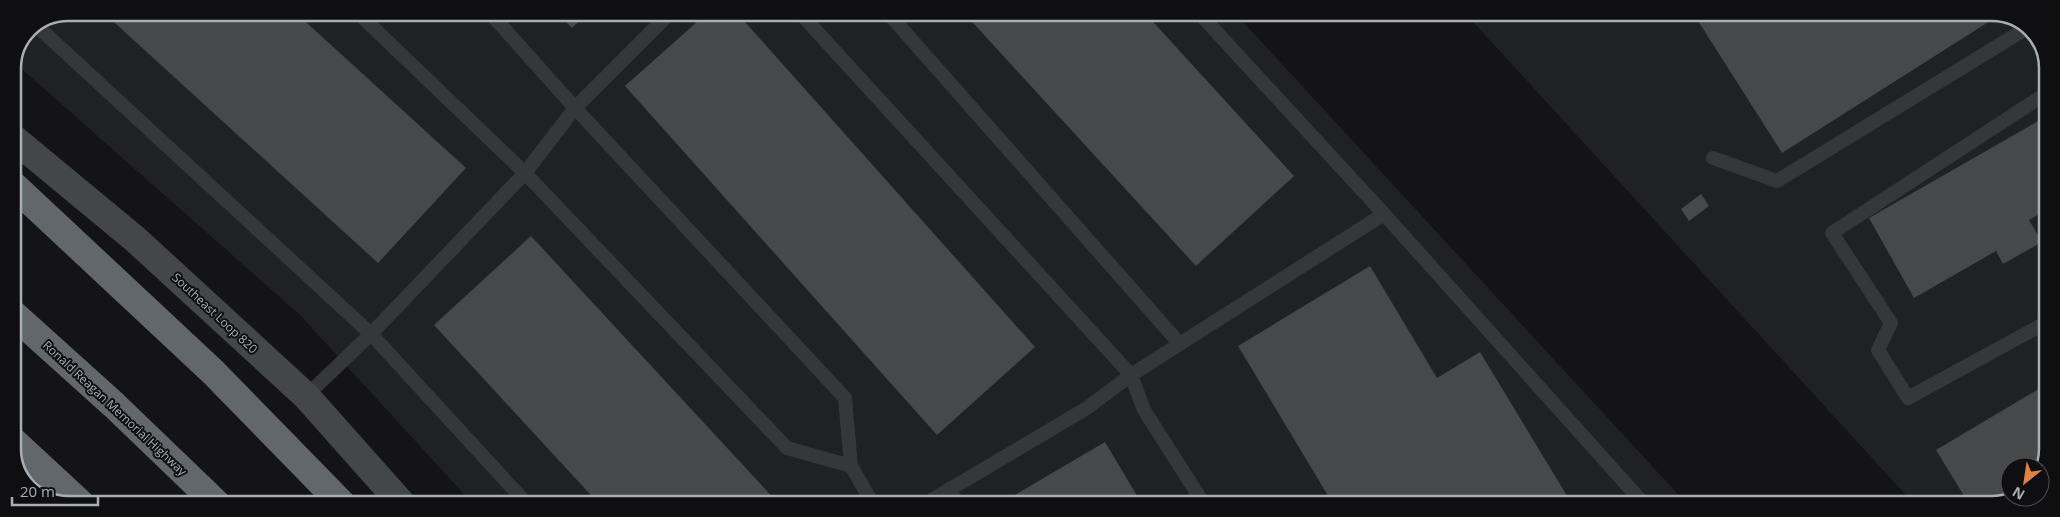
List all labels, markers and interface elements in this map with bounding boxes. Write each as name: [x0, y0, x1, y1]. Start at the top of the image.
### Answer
street label: Southeast Loop 820: [169, 269, 262, 357]
street label: Ronald Reagan Memorial Highway: [39, 337, 191, 480]
north arrow: [2000, 457, 2050, 507]
scale bar: [12, 474, 99, 506]
text: 20 m: [20, 481, 55, 501]
text: N: [2009, 483, 2028, 505]

